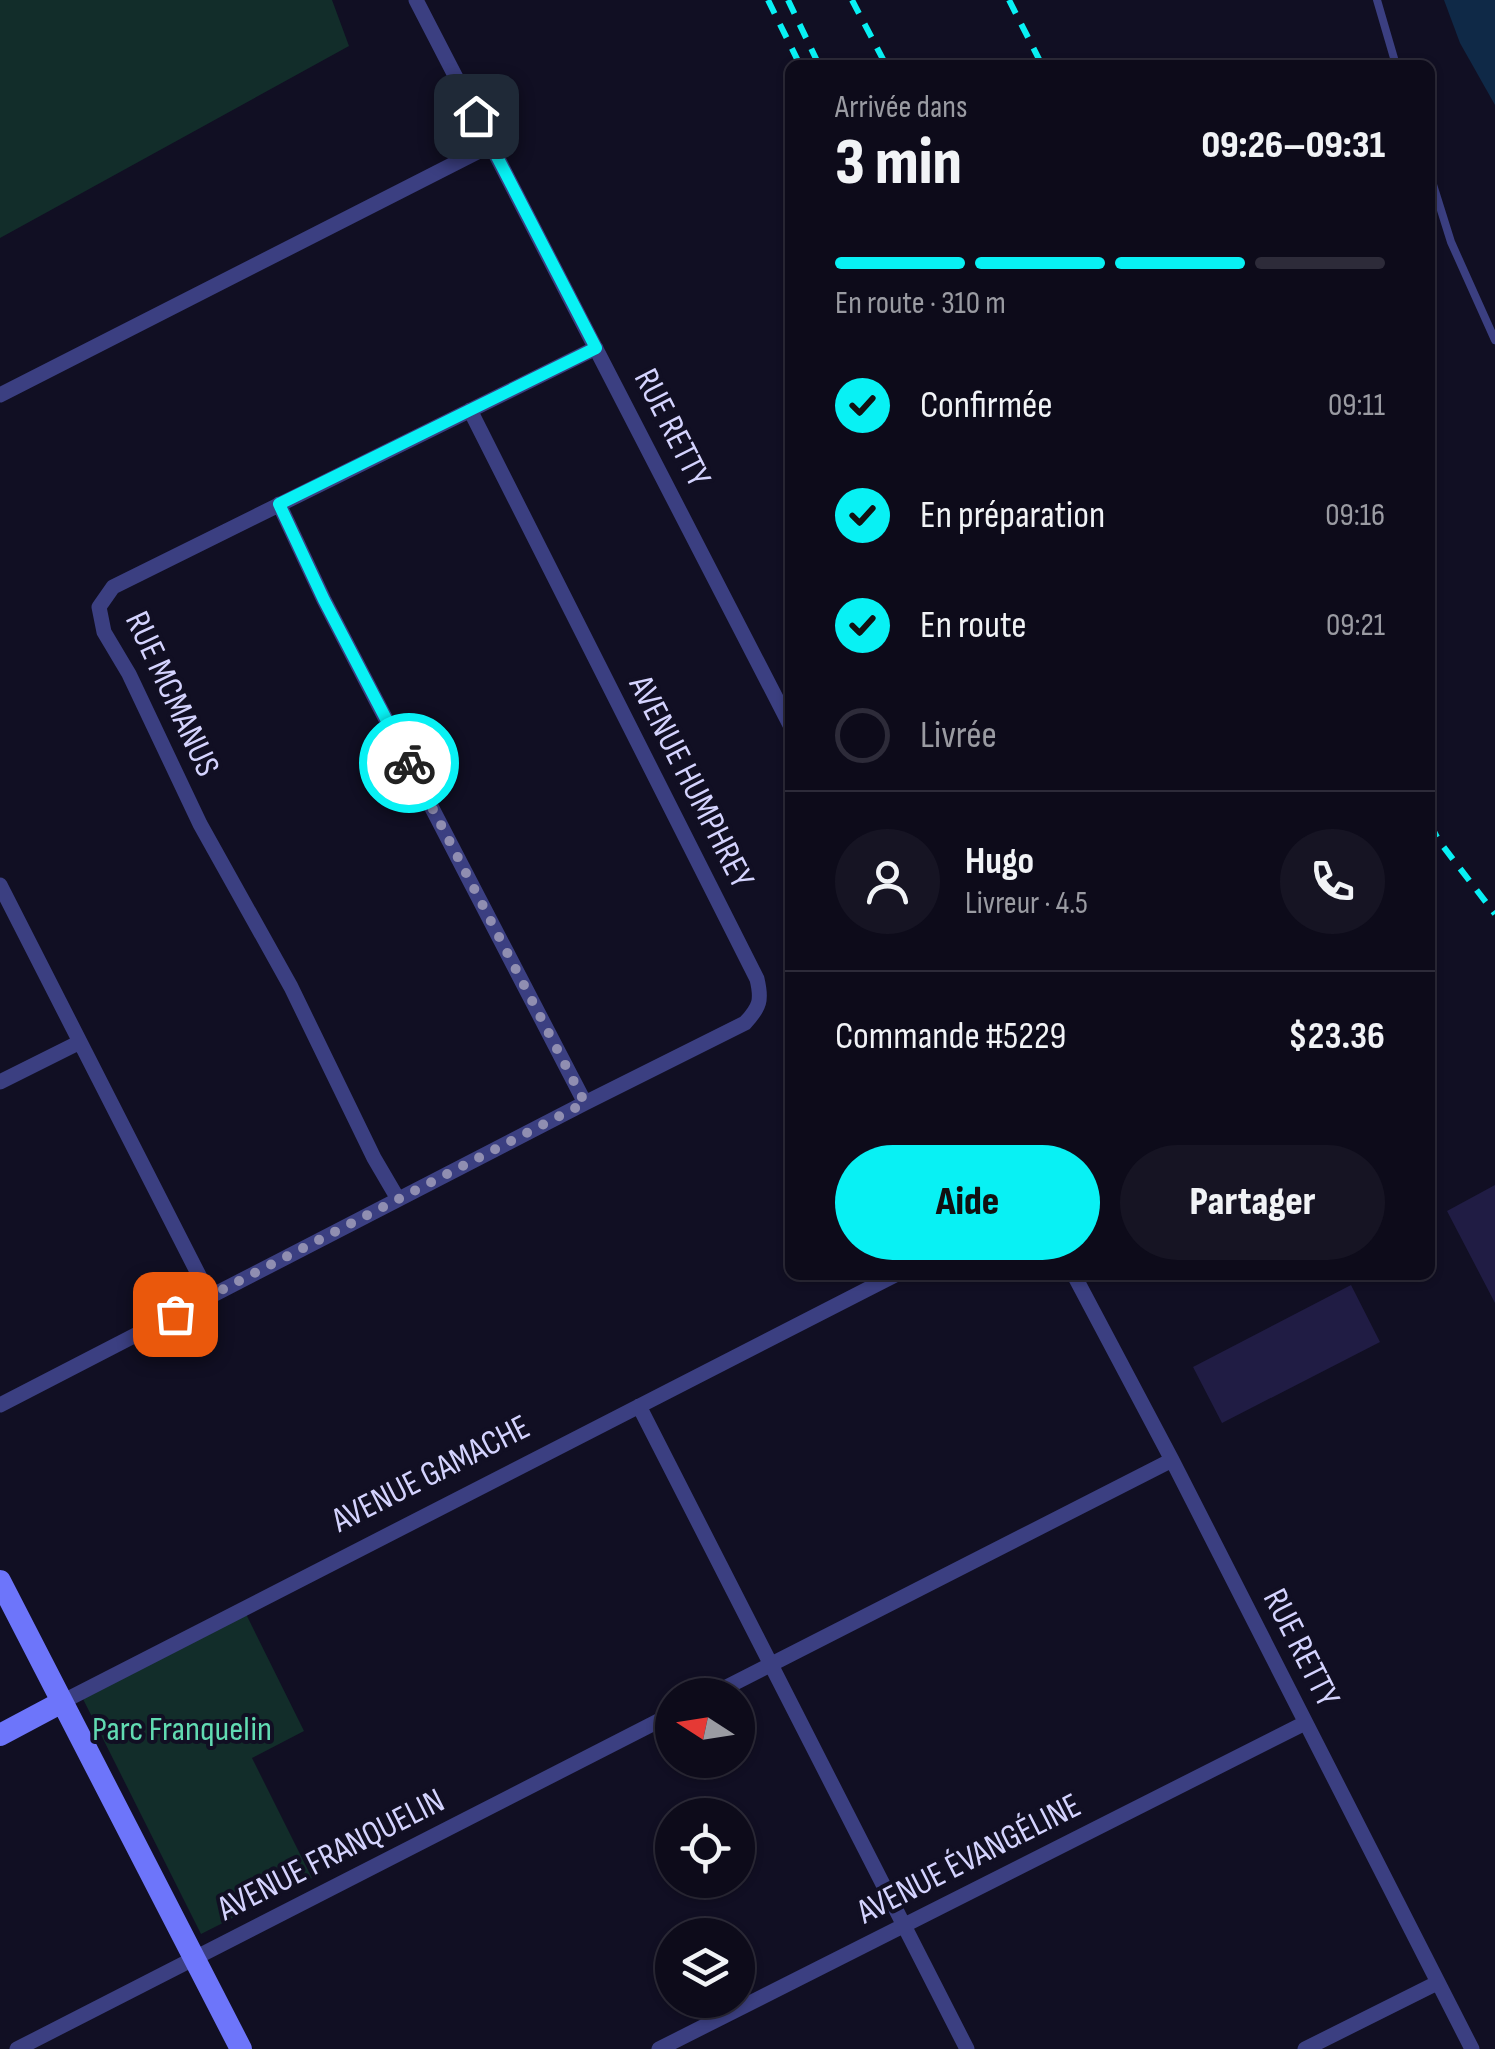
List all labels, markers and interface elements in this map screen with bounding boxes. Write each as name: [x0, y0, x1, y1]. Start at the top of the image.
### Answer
pin: [434, 74, 519, 159]
text: Arrivée dans: [835, 88, 967, 127]
icon: home: [449, 89, 504, 144]
text: 09:26–09:31: [1201, 123, 1385, 168]
text: 3 min: [835, 125, 962, 203]
text: En route · 310 m: [835, 284, 1006, 323]
street label: RUE RETTY: [624, 362, 720, 495]
icon: check: [835, 378, 890, 433]
text: Confirmée: [920, 383, 1053, 428]
text: 09:11: [1328, 386, 1385, 425]
icon: check: [835, 488, 890, 543]
text: En préparation: [920, 493, 1105, 538]
text: 09:16: [1325, 496, 1385, 535]
icon: check: [835, 598, 890, 653]
text: En route: [920, 603, 1026, 648]
street label: RUE MCMANUS: [115, 605, 229, 783]
text: 09:21: [1326, 606, 1385, 645]
street label: AVENUE HUMPHREY: [619, 668, 763, 896]
courier: [359, 713, 459, 813]
text: Livrée: [920, 713, 997, 758]
icon: bike: [382, 736, 437, 791]
button: person: [835, 829, 940, 934]
button: phone: [1280, 829, 1385, 934]
text: Hugo: [965, 839, 1034, 884]
text: Livreur · 4.5: [965, 884, 1088, 923]
text: Commande #5229: [835, 1014, 1066, 1059]
text: $23.36: [1288, 1014, 1385, 1059]
button: Aide: [835, 1145, 1100, 1260]
button: Partager: [1120, 1145, 1385, 1260]
pin: [133, 1272, 218, 1357]
icon: bag: [148, 1287, 203, 1342]
street label: AVENUE GAMACHE: [324, 1406, 537, 1543]
street label: RUE RETTY: [1253, 1582, 1349, 1715]
north arrow: [655, 1678, 755, 1778]
map controls: [655, 1678, 755, 2018]
park label: Parc Franquelin: [92, 1708, 272, 1751]
street label: AVENUE FRANQUELIN: [210, 1779, 452, 1931]
street label: AVENUE ÉVANGÉLINE: [849, 1784, 1088, 1934]
button: locate: [655, 1798, 755, 1898]
button: layers: [655, 1918, 755, 2018]

